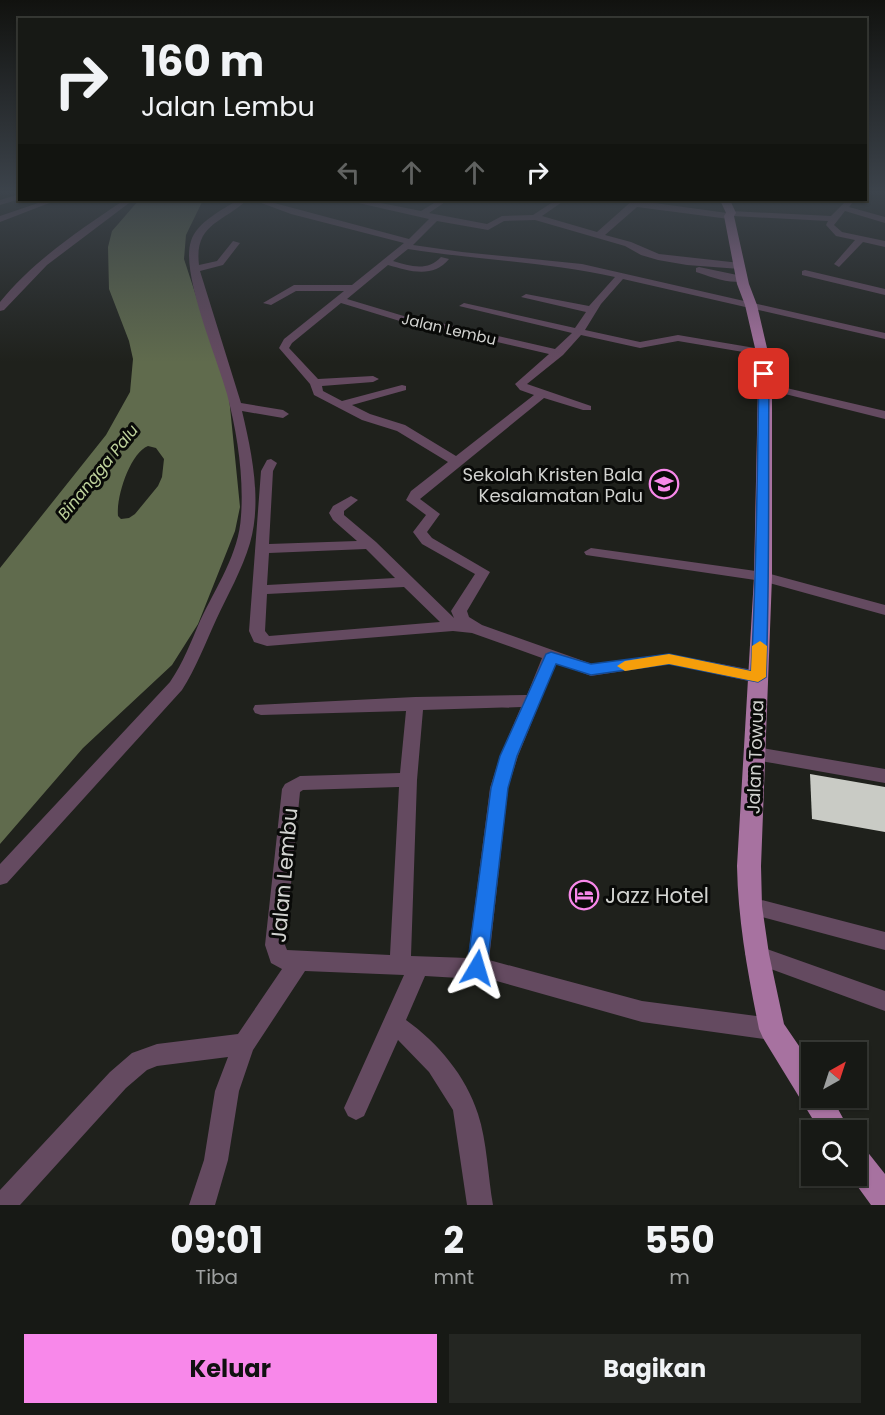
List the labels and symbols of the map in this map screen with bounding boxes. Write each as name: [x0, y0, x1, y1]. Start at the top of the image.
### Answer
street label: Jalan Lembu: [400, 308, 498, 350]
pin: [738, 348, 789, 399]
water label: Binangga Palu: [52, 419, 144, 525]
place label: Sekolah Kristen Bala Kesalamatan Palu: [462, 462, 643, 508]
school or university icon: Sekolah Kristen Bala Kesalamatan Palu: [648, 468, 680, 500]
street label: Jalan Towua: [741, 699, 769, 815]
street label: Jalan Lembu: [264, 806, 304, 944]
hotel icon: Jazz Hotel: [568, 879, 600, 911]
place label: Jazz Hotel: [605, 881, 709, 910]
position arrow: [445, 936, 509, 1000]
north arrow: [801, 1042, 867, 1108]

